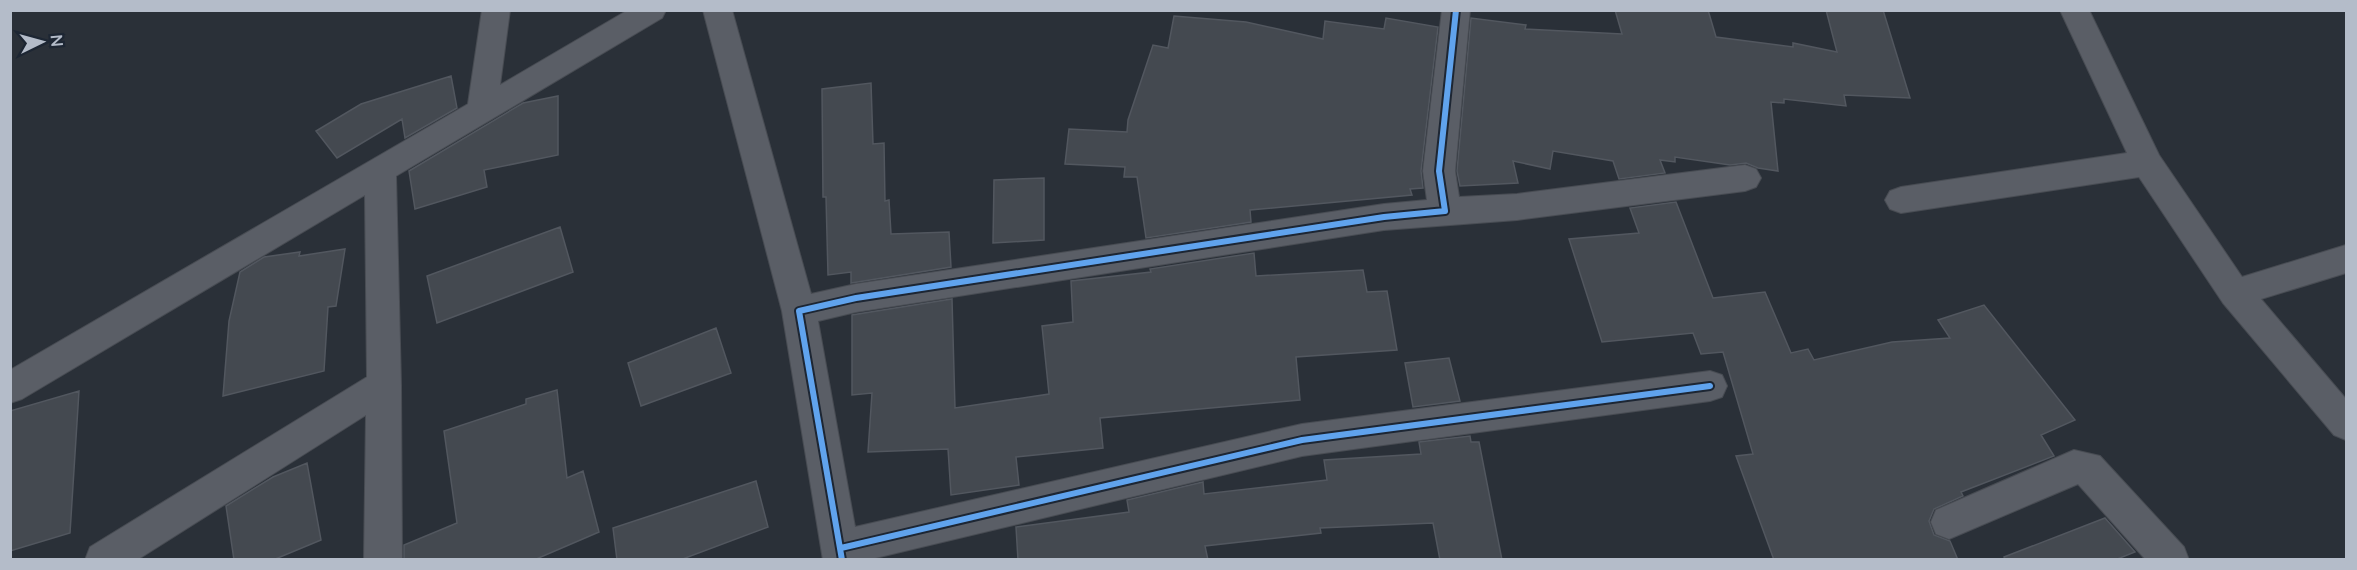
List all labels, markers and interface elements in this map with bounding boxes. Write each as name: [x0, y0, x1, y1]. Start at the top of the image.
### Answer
north arrow: [12, 12, 72, 72]
text: N: [47, 34, 67, 48]

